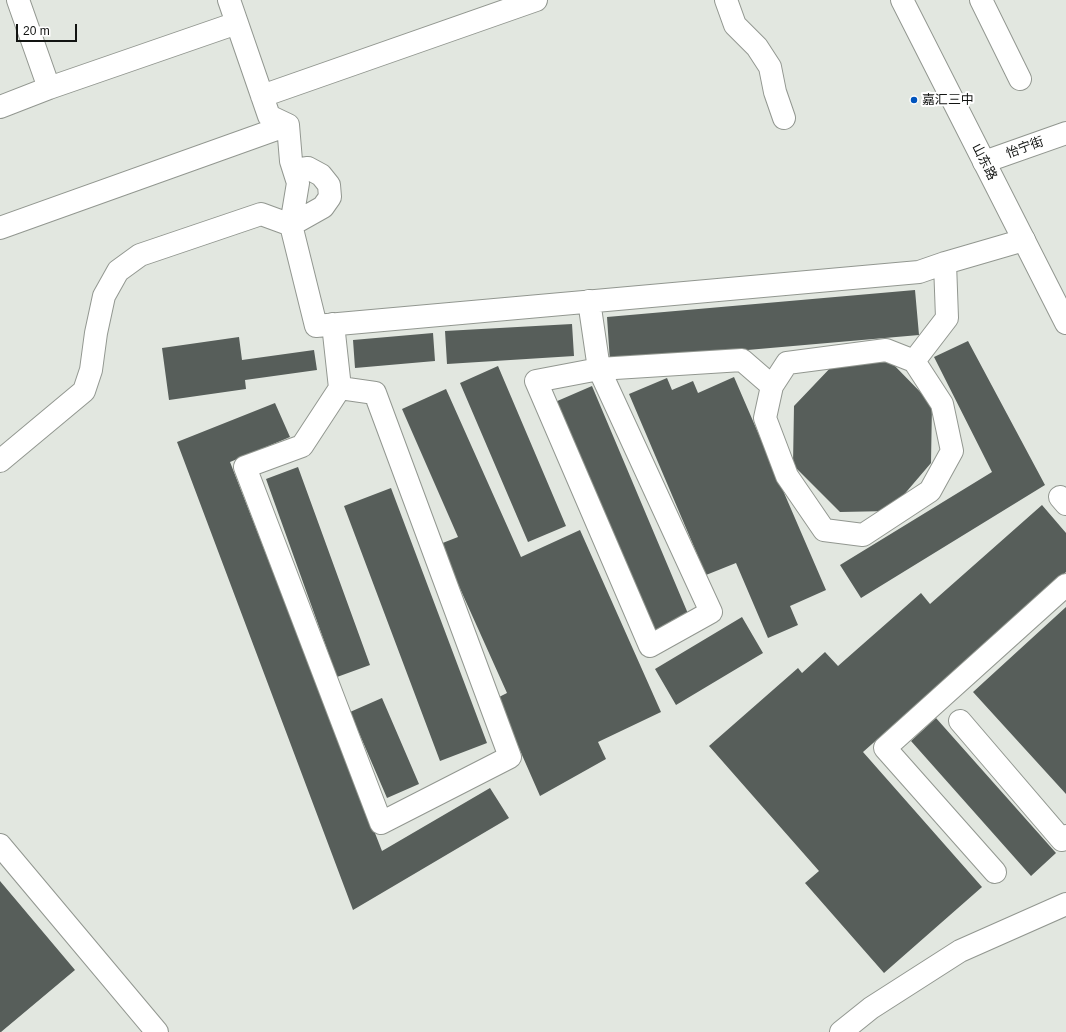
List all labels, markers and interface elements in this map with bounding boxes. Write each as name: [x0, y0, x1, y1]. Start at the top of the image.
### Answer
scale bar: [18, 16, 79, 42]
text: 20 m: [23, 24, 50, 38]
place label: 嘉汇三中: [922, 92, 974, 108]
marker: 嘉汇三中: [909, 95, 919, 105]
street label: 怡宁街: [1004, 134, 1046, 162]
street label: 山东路: [968, 141, 1000, 183]

